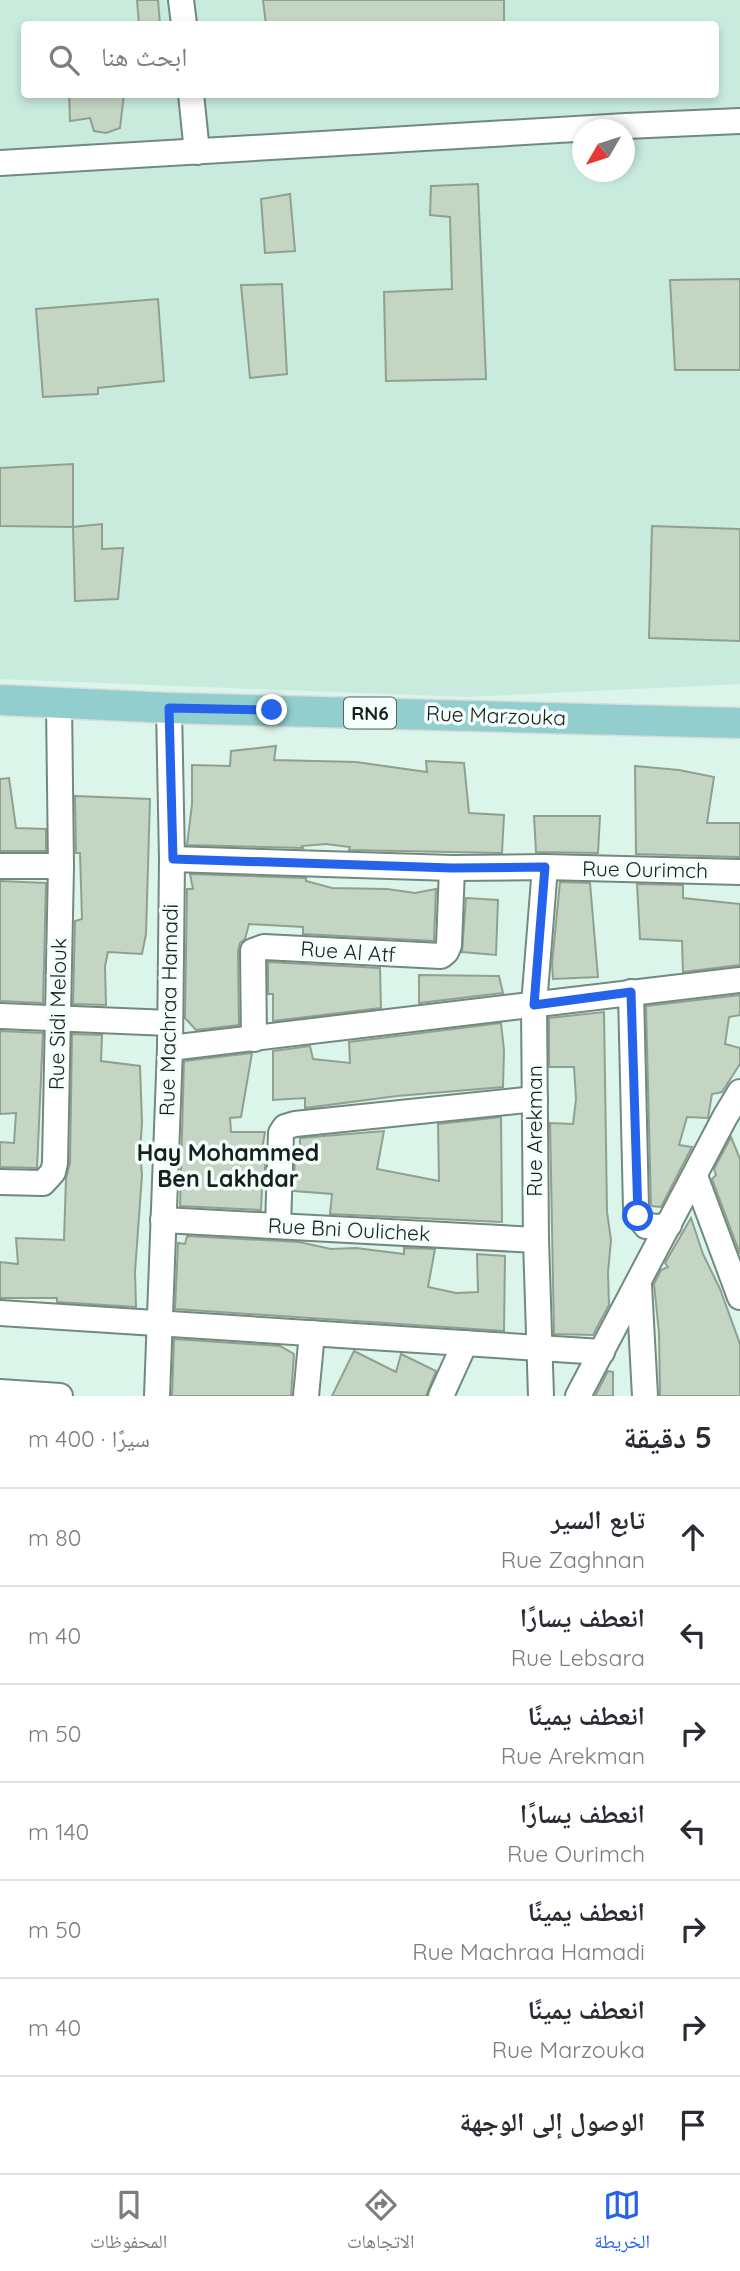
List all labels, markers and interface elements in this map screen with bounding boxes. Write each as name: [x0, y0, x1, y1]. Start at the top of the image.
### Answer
search box: [21, 21, 719, 98]
text: ابحث هنا: [101, 40, 187, 73]
icon: search: [45, 41, 83, 79]
north arrow: [572, 119, 635, 182]
route end: [256, 694, 287, 725]
road number: RN6: [344, 698, 396, 728]
street label: Rue Marzouka: [426, 700, 566, 730]
street label: Rue Ourimch: [582, 855, 708, 883]
street label: Rue Machraa Hamadi: [153, 904, 183, 1116]
street label: Rue Al Atf: [300, 935, 397, 967]
street label: Rue Sidi Melouk: [43, 938, 71, 1090]
street label: Rue Arekman: [521, 1065, 547, 1197]
district label: Hay Mohammed Ben Lakhdar: [137, 1138, 319, 1193]
route start: [622, 1200, 653, 1231]
street label: Rue Bni Oulichek: [267, 1212, 431, 1246]
text: 5 دقيقة: [623, 1418, 712, 1456]
text: سيرًا · 400 m: [28, 1424, 150, 1453]
text: تابع السير: [551, 1503, 645, 1536]
icon: ahead: [674, 1518, 712, 1556]
text: 80 m: [28, 1523, 81, 1552]
text: Rue Zaghnan: [501, 1545, 645, 1574]
text: انعطف يسارًا: [520, 1601, 645, 1634]
icon: left: [674, 1616, 712, 1654]
text: 40 m: [28, 1621, 81, 1650]
text: Rue Lebsara: [511, 1643, 645, 1672]
text: انعطف يمينًا: [527, 1699, 645, 1732]
icon: right: [674, 1714, 712, 1752]
text: 50 m: [28, 1719, 82, 1748]
text: Rue Arekman: [501, 1741, 645, 1770]
text: انعطف يسارًا: [520, 1797, 645, 1830]
icon: left: [674, 1812, 712, 1850]
text: 140 m: [28, 1817, 89, 1846]
text: Rue Ourimch: [507, 1839, 645, 1868]
text: انعطف يمينًا: [527, 1895, 645, 1928]
icon: right: [674, 1910, 712, 1948]
text: 50 m: [28, 1915, 82, 1944]
text: Rue Machraa Hamadi: [412, 1937, 645, 1966]
text: انعطف يمينًا: [527, 1993, 645, 2026]
icon: right: [674, 2008, 712, 2046]
text: 40 m: [28, 2013, 81, 2042]
text: Rue Marzouka: [492, 2035, 645, 2064]
text: الوصول إلى الوجهة: [459, 2105, 645, 2138]
icon: arrive: [674, 2106, 712, 2144]
tab: المحفوظات: [90, 2186, 167, 2260]
tab: الاتجاهات: [347, 2186, 414, 2260]
tab: الخريطة: [594, 2186, 650, 2260]

